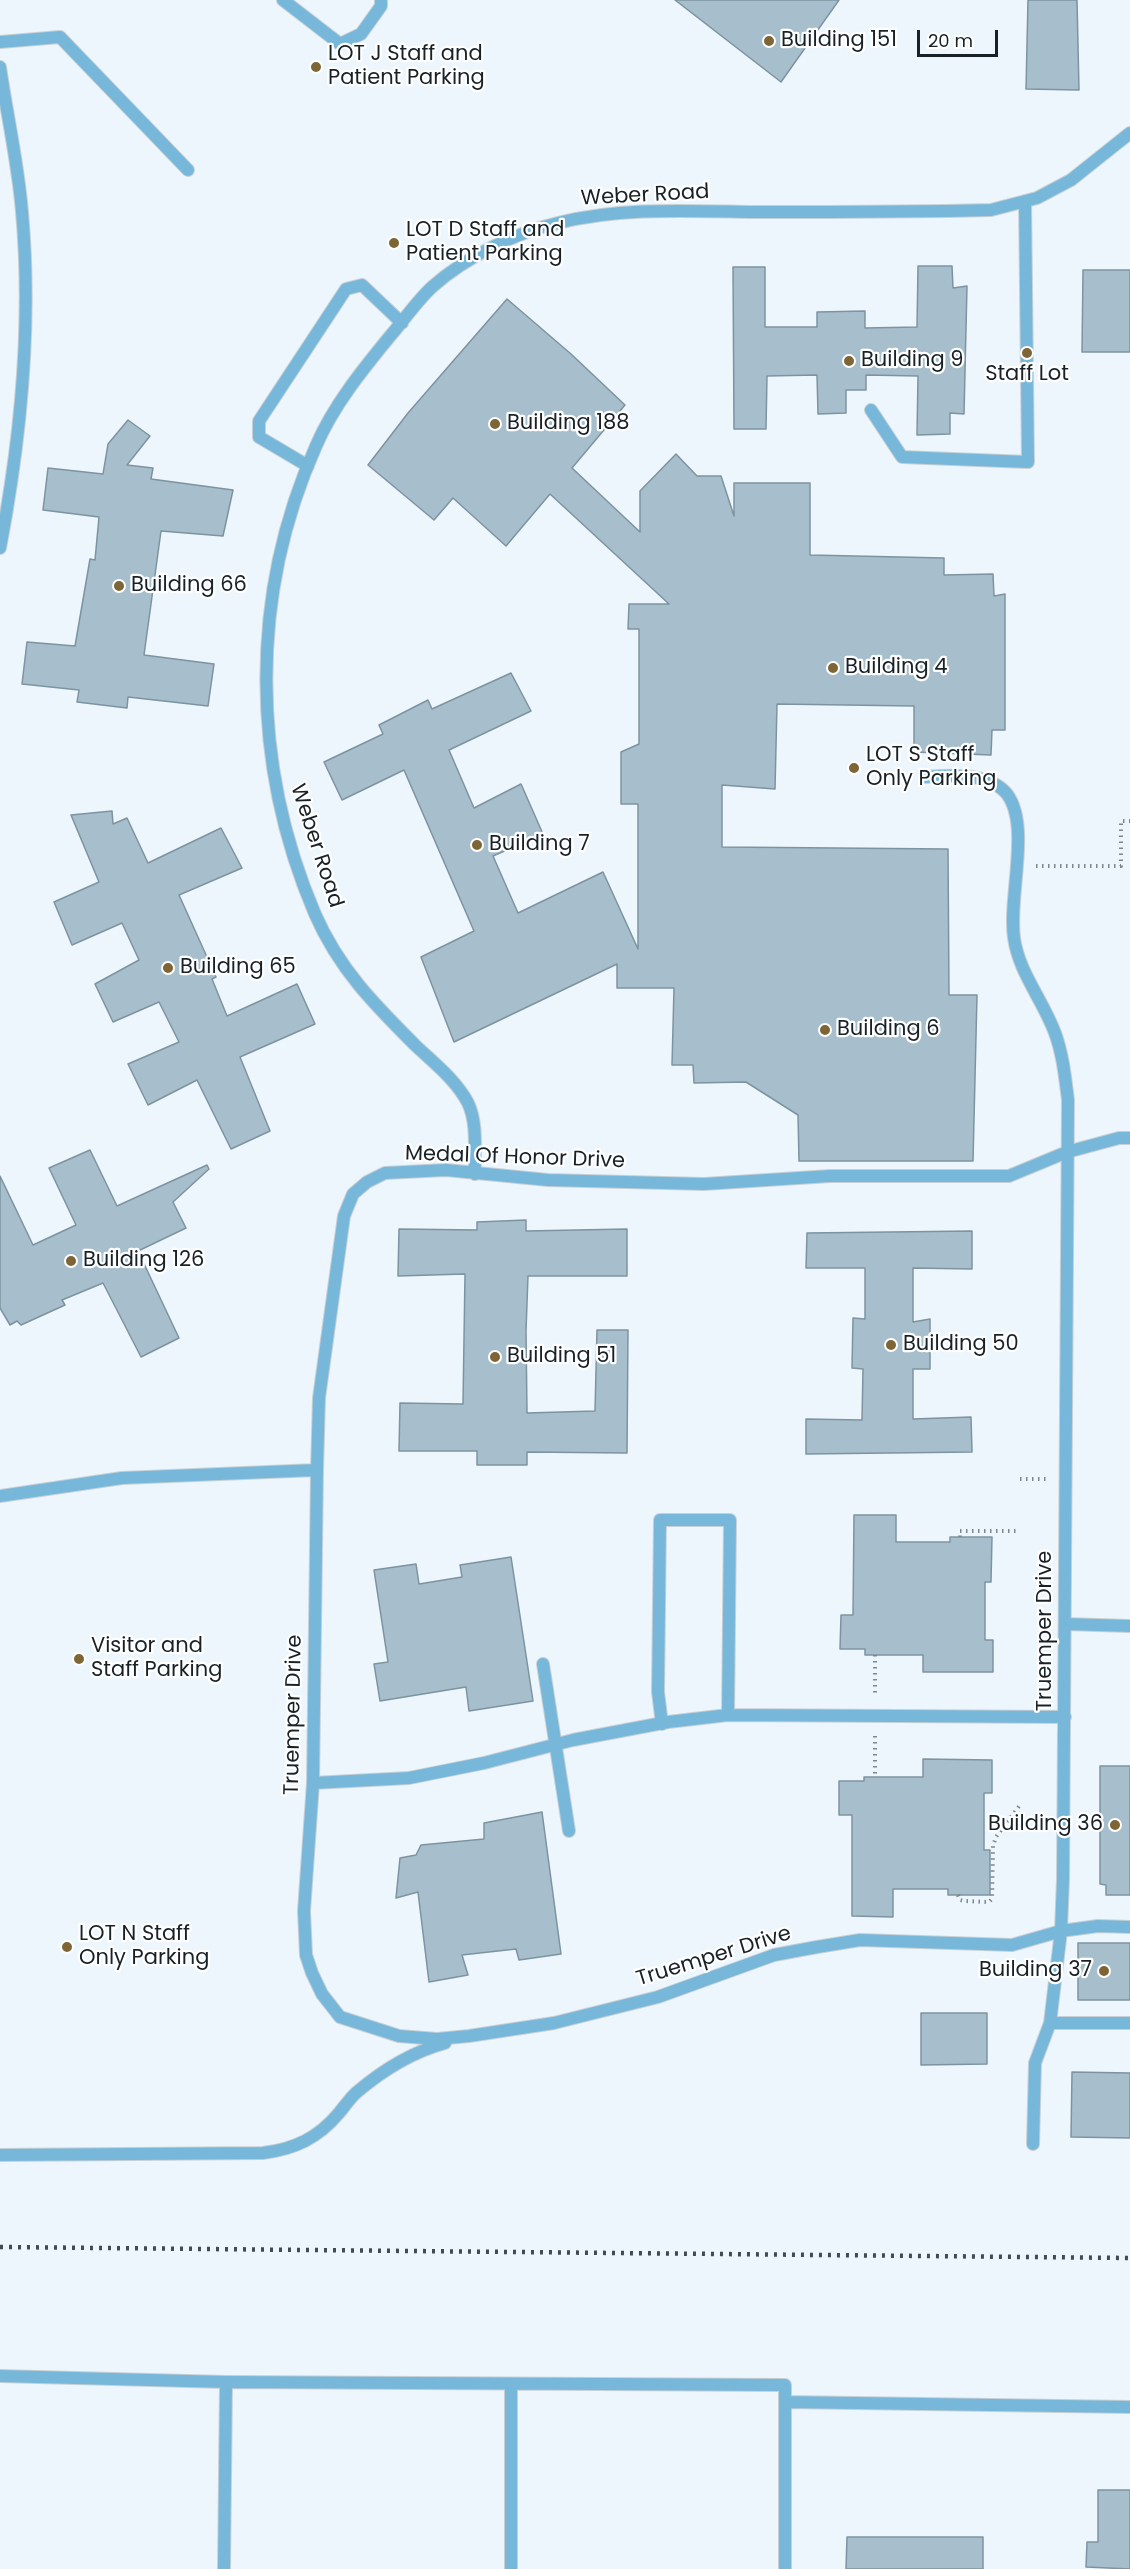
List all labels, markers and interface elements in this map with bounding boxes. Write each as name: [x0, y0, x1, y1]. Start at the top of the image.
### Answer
scale bar: [920, 18, 1001, 56]
place label: Building 151: [781, 28, 897, 54]
text: 20 m: [928, 28, 973, 53]
marker: Building 151: [762, 34, 776, 48]
place label: LOT J Staff and Patient Parking: [328, 42, 485, 92]
marker: LOT J Staff and Patient Parking: [309, 60, 323, 74]
street label: Weber Road: [580, 180, 710, 212]
place label: LOT D Staff and Patient Parking: [406, 218, 564, 268]
marker: LOT D Staff and Patient Parking: [387, 236, 401, 250]
marker: Staff Lot: [1020, 346, 1034, 360]
place label: Building 9: [861, 348, 963, 374]
marker: Building 9: [842, 354, 856, 368]
place label: Staff Lot: [985, 362, 1069, 388]
place label: Building 188: [507, 411, 629, 437]
marker: Building 188: [488, 417, 502, 431]
place label: Building 66: [131, 573, 247, 599]
marker: Building 66: [112, 579, 126, 593]
place label: Building 4: [845, 655, 947, 681]
marker: Building 4: [826, 661, 840, 675]
place label: LOT S Staff Only Parking: [866, 743, 996, 793]
marker: LOT S Staff Only Parking: [847, 761, 861, 775]
street label: Weber Road: [284, 781, 348, 911]
place label: Building 7: [489, 832, 590, 858]
marker: Building 7: [470, 838, 484, 852]
place label: Building 65: [180, 955, 296, 981]
marker: Building 65: [161, 961, 175, 975]
place label: Building 6: [837, 1017, 940, 1043]
marker: Building 6: [818, 1023, 832, 1037]
street label: Medal Of Honor Drive: [405, 1142, 625, 1174]
place label: Building 126: [83, 1248, 204, 1274]
marker: Building 126: [64, 1254, 78, 1268]
place label: Building 50: [903, 1332, 1019, 1358]
marker: Building 50: [884, 1338, 898, 1352]
place label: Building 51: [507, 1344, 616, 1370]
marker: Building 51: [488, 1350, 502, 1364]
street label: Truemper Drive: [1033, 1551, 1059, 1711]
place label: Visitor and Staff Parking: [91, 1634, 222, 1684]
street label: Truemper Drive: [280, 1634, 308, 1796]
marker: Visitor and Staff Parking: [72, 1652, 86, 1666]
place label: Building 36: [988, 1812, 1103, 1838]
marker: Building 36: [1108, 1818, 1122, 1832]
street label: Truemper Drive: [634, 1921, 794, 1993]
place label: LOT N Staff Only Parking: [79, 1922, 209, 1972]
marker: LOT N Staff Only Parking: [60, 1940, 74, 1954]
place label: Building 37: [979, 1958, 1092, 1984]
marker: Building 37: [1097, 1964, 1111, 1978]

